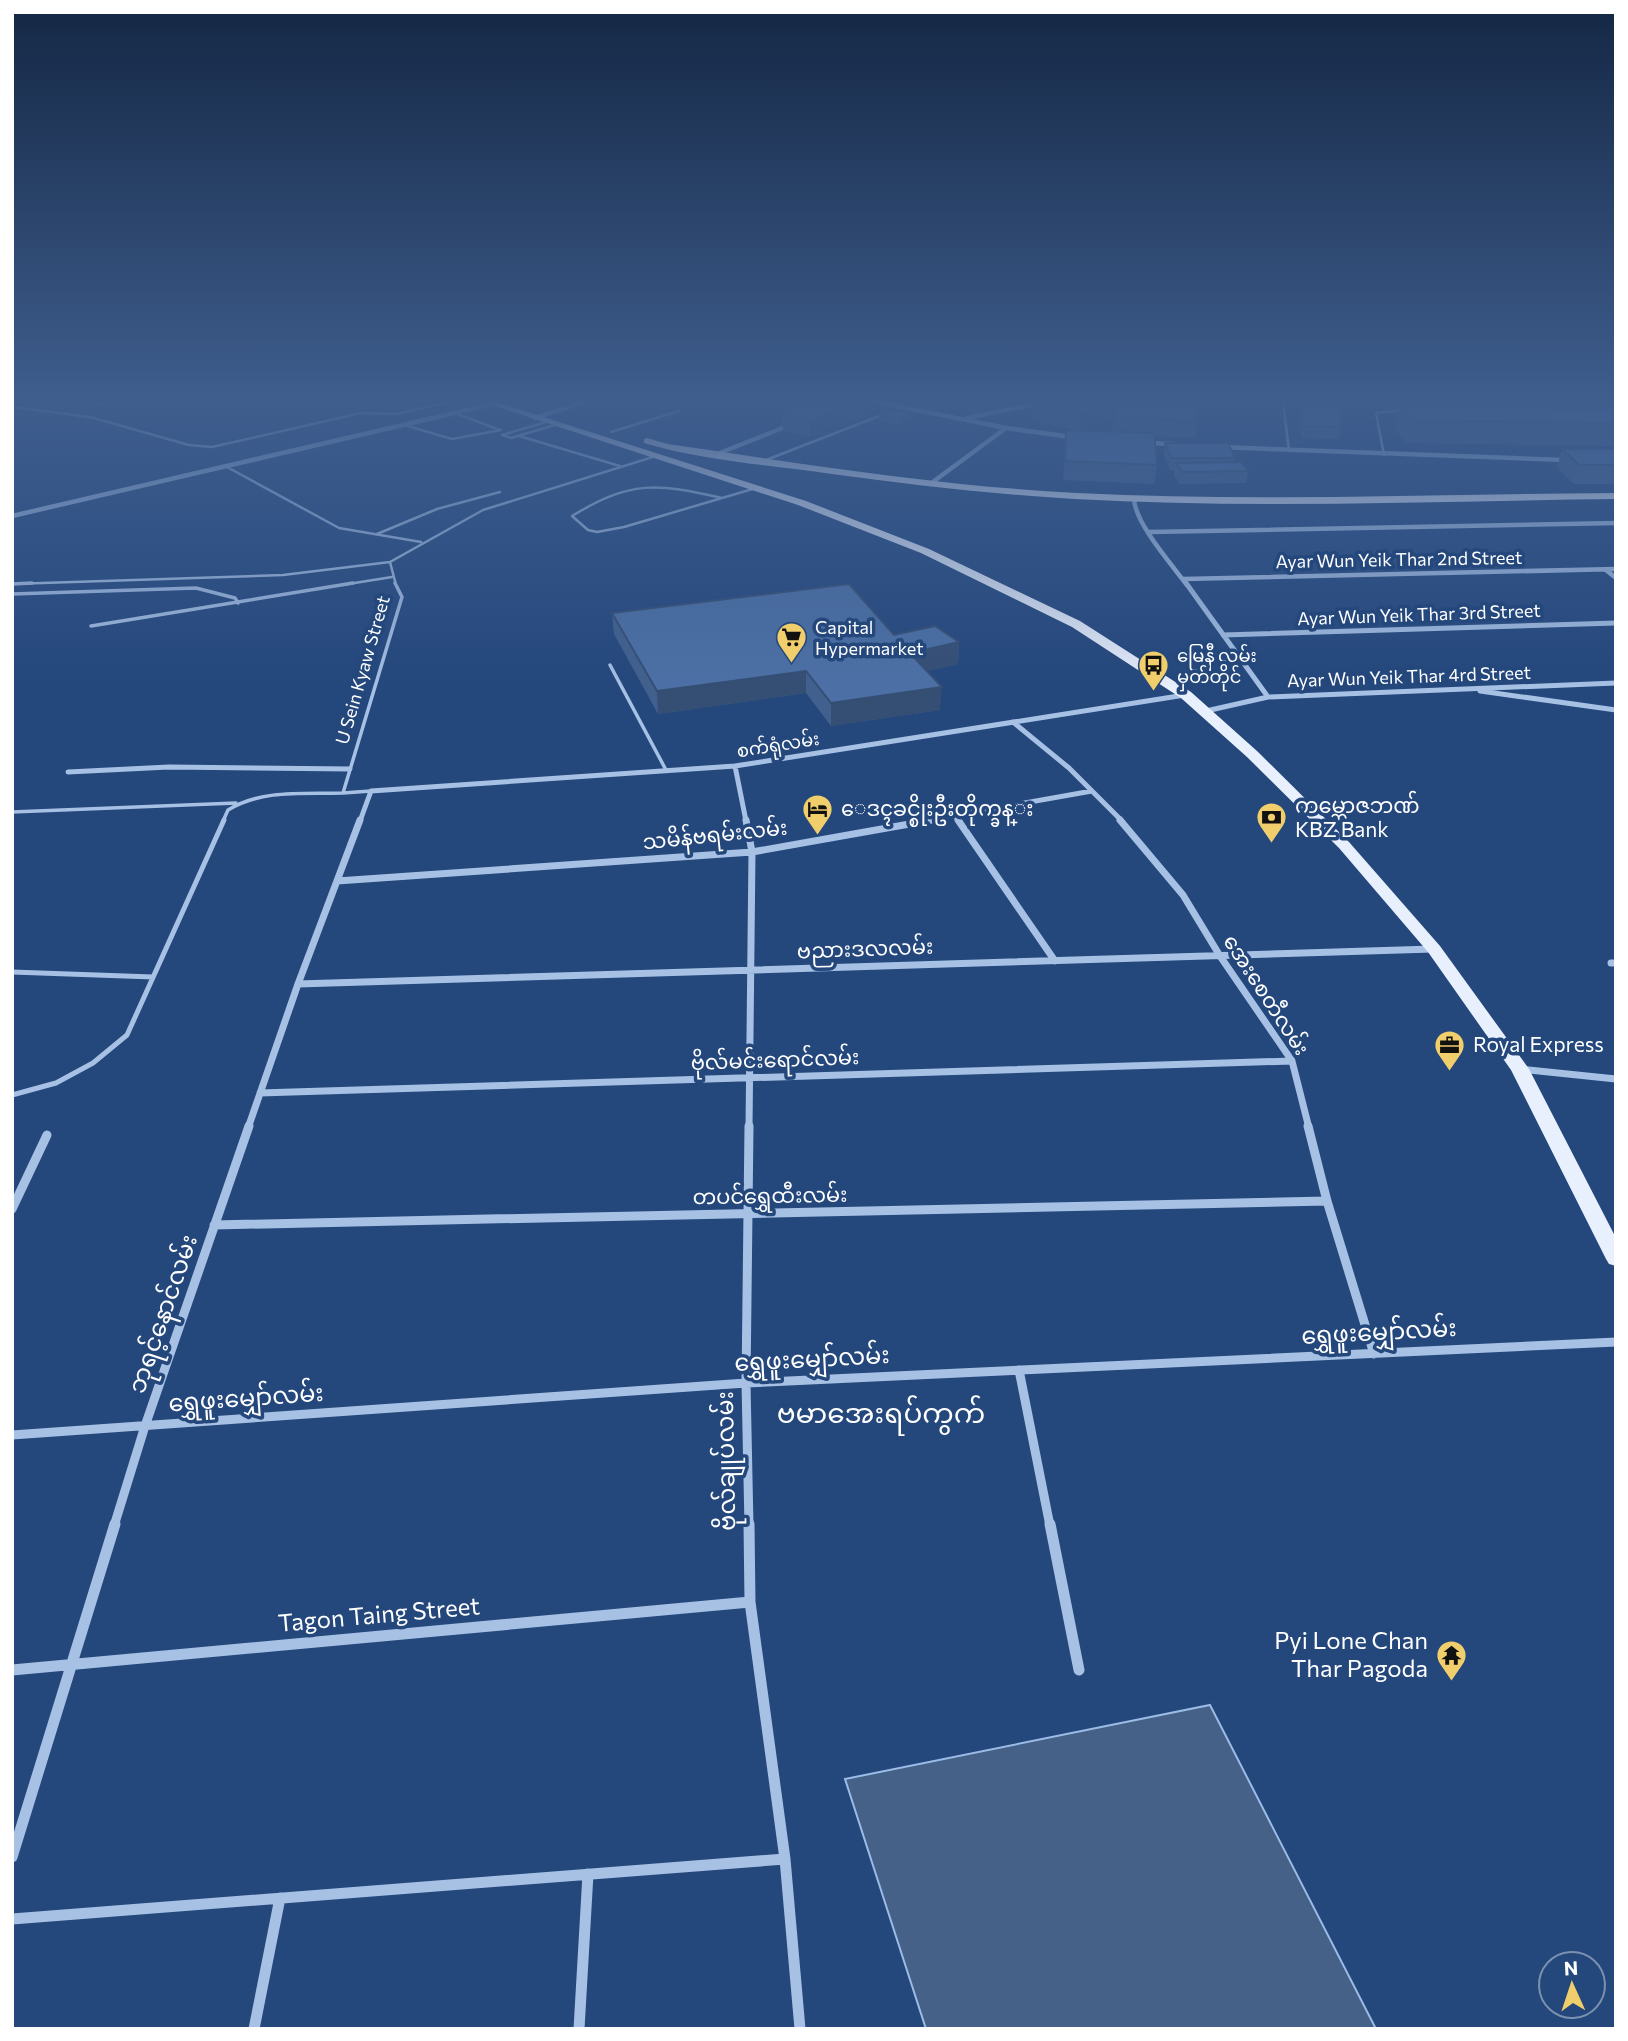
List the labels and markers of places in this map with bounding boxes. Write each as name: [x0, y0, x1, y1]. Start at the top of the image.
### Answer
place label: Capital Hypermarket: [815, 616, 924, 659]
supermarket icon: Capital Hypermarket: [775, 621, 809, 665]
place label: မြေနီ လမ်း မှတ်တိုင်: [1177, 642, 1257, 692]
bus stop icon: မြေနီ လမ်း မှတ်တိုင်: [1137, 649, 1171, 693]
place label: ကမ္ဘောဇဘဏ် KBZ Bank: [1295, 790, 1420, 841]
hotel icon: ေဒၚခင္စိုးဦးတိုက္ခန္း: [801, 792, 835, 836]
place label: ေဒၚခင္စိုးဦးတိုက္ခန္း: [841, 793, 1034, 827]
bank icon: ကမ္ဘောဇဘဏ် KBZ Bank: [1255, 801, 1289, 845]
office icon: Royal Express: [1433, 1028, 1467, 1072]
place label: Royal Express: [1473, 1031, 1604, 1056]
place label: Pyi Lone Chan Thar Pagoda: [1274, 1625, 1428, 1682]
temple icon: Pyi Lone Chan Thar Pagoda: [1434, 1638, 1468, 1682]

